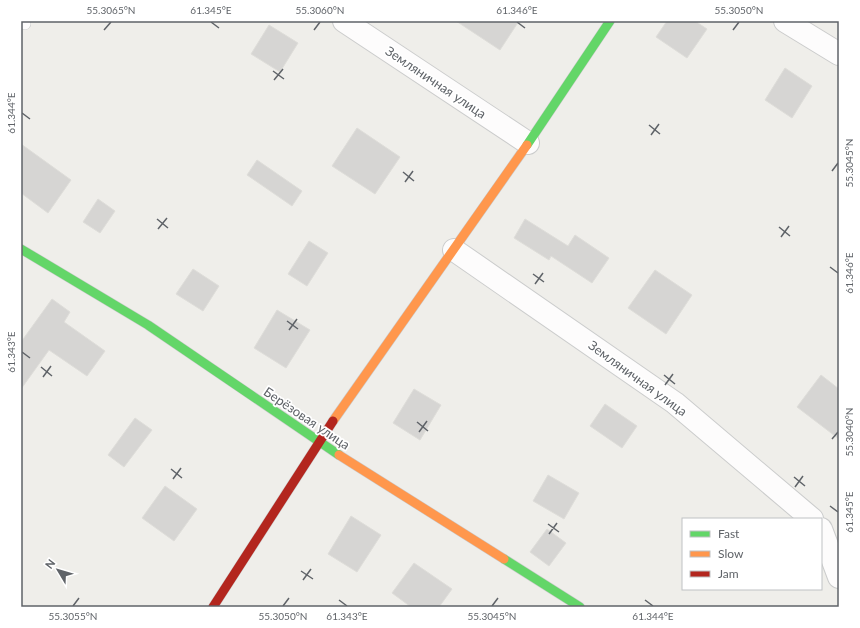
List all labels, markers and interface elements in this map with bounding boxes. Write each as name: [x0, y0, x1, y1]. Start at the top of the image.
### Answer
text: 55.3065°N: [87, 4, 135, 16]
text: 61.345°E: [190, 4, 232, 16]
text: 55.3060°N: [296, 4, 344, 16]
text: 61.346°E: [496, 4, 538, 16]
text: 55.3050°N: [715, 4, 763, 16]
street label: Земляничная улица: [383, 42, 489, 122]
text: 61.344°E: [5, 92, 17, 134]
text: 55.3045°N: [843, 139, 855, 187]
text: 61.346°E: [843, 252, 855, 294]
text: 61.343°E: [5, 331, 17, 373]
street label: Земляничная улица: [586, 337, 690, 419]
street label: Берёзовая улица: [261, 383, 353, 453]
text: 55.3040°N: [843, 408, 855, 456]
text: 61.345°E: [843, 491, 855, 533]
legend: [682, 518, 822, 590]
text: Fast: [718, 526, 740, 541]
text: Slow: [718, 546, 744, 561]
north arrow: [38, 550, 78, 590]
text: N: [42, 556, 57, 571]
text: Jam: [718, 566, 739, 581]
text: 55.3055°N: [49, 610, 97, 622]
text: 55.3050°N: [259, 610, 307, 622]
text: 61.343°E: [326, 610, 368, 622]
text: 55.3045°N: [468, 610, 516, 622]
text: 61.344°E: [632, 610, 674, 622]

